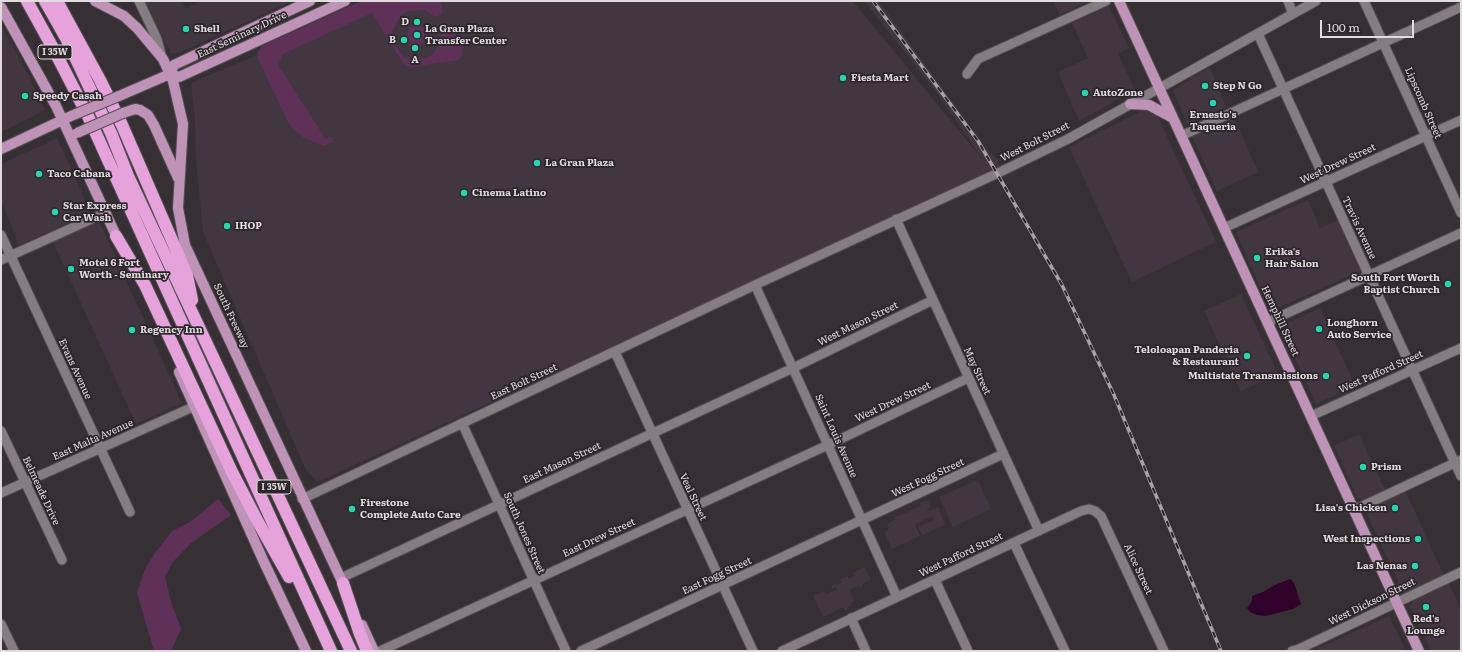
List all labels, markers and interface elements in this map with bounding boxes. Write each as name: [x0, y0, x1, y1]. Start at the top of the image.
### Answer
street label: East Seminary Drive: [196, 9, 288, 61]
scale bar: [1322, 12, 1416, 38]
place label: D: [401, 16, 409, 28]
marker: D: [412, 17, 422, 27]
text: 100 m: [1327, 18, 1360, 36]
place label: Shell: [194, 23, 220, 35]
place label: La Gran Plaza Transfer Center: [425, 23, 507, 46]
marker: Shell: [181, 24, 191, 34]
marker: La Gran Plaza Transfer Center: [412, 30, 422, 40]
place label: B: [389, 34, 396, 46]
marker: B: [399, 35, 409, 45]
marker: A: [410, 43, 420, 53]
road number: I 35W: [38, 45, 72, 59]
place label: A: [411, 54, 419, 66]
street label: Lipscomb Street: [1402, 65, 1444, 141]
place label: Fiesta Mart: [851, 72, 909, 84]
marker: Fiesta Mart: [838, 73, 848, 83]
place label: Step N Go: [1213, 80, 1262, 92]
marker: Step N Go: [1200, 81, 1210, 91]
place label: AutoZone: [1093, 87, 1143, 99]
marker: AutoZone: [1080, 88, 1090, 98]
place label: Speedy Casah: [33, 90, 102, 102]
marker: Speedy Casah: [20, 91, 30, 101]
marker: Ernesto's Taqueria: [1208, 98, 1218, 108]
place label: Ernesto's Taqueria: [1190, 109, 1236, 132]
street label: West Bolt Street: [999, 119, 1071, 165]
street label: West Drew Street: [1298, 141, 1378, 187]
place label: La Gran Plaza: [545, 157, 614, 169]
marker: La Gran Plaza: [532, 158, 542, 168]
place label: Taco Cabana: [47, 168, 111, 180]
marker: Taco Cabana: [34, 169, 44, 179]
place label: Cinema Latino: [472, 187, 546, 199]
marker: Cinema Latino: [459, 188, 469, 198]
street label: Travis Avenue: [1339, 195, 1379, 261]
place label: Star Express Car Wash: [63, 200, 126, 224]
marker: Star Express Car Wash: [50, 207, 60, 217]
place label: IHOP: [235, 220, 262, 232]
marker: IHOP: [222, 221, 232, 231]
place label: Erika's Hair Salon: [1265, 246, 1319, 270]
marker: Erika's Hair Salon: [1252, 253, 1262, 263]
place label: Motel 6 Fort Worth - Seminary: [79, 257, 169, 280]
marker: Motel 6 Fort Worth - Seminary: [66, 264, 76, 274]
place label: South Fort Worth Baptist Church: [1351, 272, 1440, 296]
marker: South Fort Worth Baptist Church: [1443, 279, 1453, 289]
street label: South Freeway: [211, 282, 251, 350]
street label: Hemphill Street: [1258, 284, 1302, 358]
street label: West Mason Street: [816, 299, 900, 349]
place label: Longhorn Auto Service: [1327, 317, 1391, 340]
place label: Regency Inn: [140, 324, 203, 336]
marker: Longhorn Auto Service: [1314, 324, 1324, 334]
marker: Regency Inn: [127, 325, 137, 335]
street label: Evans Avenue: [56, 337, 94, 401]
place label: Teloloapan Panderia & Restaurant: [1134, 344, 1239, 368]
street label: May Street: [961, 345, 993, 397]
street label: West Pafford Street: [1337, 348, 1425, 396]
marker: Teloloapan Panderia & Restaurant: [1242, 351, 1252, 361]
street label: East Bolt Street: [489, 361, 559, 403]
place label: Multistate Transmissions: [1188, 370, 1318, 382]
marker: Multistate Transmissions: [1321, 371, 1331, 381]
street label: West Drew Street: [853, 379, 933, 425]
street label: Saint Louis Avenue: [812, 392, 860, 480]
street label: East Malta Avenue: [51, 417, 135, 463]
street label: East Mason Street: [521, 440, 603, 486]
street label: Belmeade Drive: [20, 455, 62, 527]
street label: West Fogg Street: [890, 456, 966, 500]
place label: Prism: [1371, 461, 1402, 473]
marker: Prism: [1358, 462, 1368, 472]
street label: Veal Street: [677, 471, 709, 523]
road number: I 35W: [257, 480, 291, 494]
street label: South Jones Street: [501, 490, 547, 576]
place label: Firestone Complete Auto Care: [360, 497, 461, 520]
place label: Lisa's Chicken: [1315, 502, 1387, 514]
marker: Lisa's Chicken: [1390, 503, 1400, 513]
marker: Firestone Complete Auto Care: [347, 504, 357, 514]
street label: East Drew Street: [561, 516, 637, 560]
street label: West Pafford Street: [917, 530, 1005, 580]
place label: West Inspections: [1323, 533, 1410, 545]
marker: West Inspections: [1413, 534, 1423, 544]
street label: Alice Street: [1121, 542, 1155, 596]
street label: East Fogg Street: [680, 555, 754, 597]
place label: Las Nenas: [1357, 560, 1407, 572]
marker: Las Nenas: [1410, 561, 1420, 571]
street label: West Dickson Street: [1327, 576, 1417, 628]
marker: Red's Lounge: [1421, 602, 1431, 612]
place label: Red's Lounge: [1407, 613, 1445, 636]

